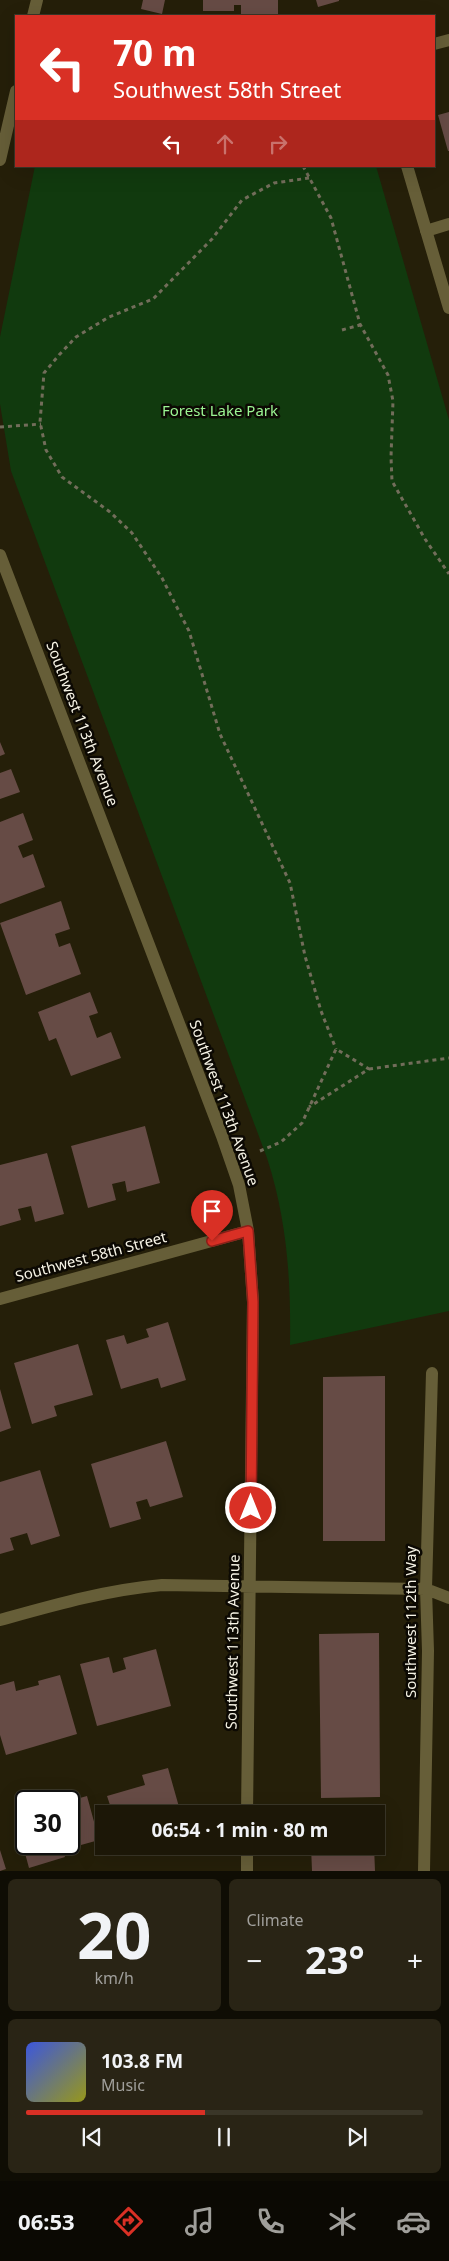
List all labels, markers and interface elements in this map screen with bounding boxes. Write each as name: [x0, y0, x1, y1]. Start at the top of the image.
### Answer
text: 70 m: [113, 29, 196, 76]
icon: left: [30, 35, 95, 100]
text: Southwest 58th Street: [113, 74, 341, 104]
icon: left: [158, 130, 186, 158]
icon: ahead: [211, 130, 239, 158]
icon: right: [264, 130, 292, 158]
park label: Forest Lake Park: [162, 400, 278, 420]
street label: Southwest 113th Avenue: [42, 638, 124, 809]
street label: Southwest 113th Avenue: [186, 1017, 264, 1188]
pin: [191, 1190, 233, 1241]
icon: arrive: [198, 1197, 226, 1225]
street label: Southwest 58th Street: [13, 1226, 169, 1286]
position arrow: [224, 1481, 276, 1533]
street label: Southwest 112th Way: [400, 1546, 420, 1698]
street label: Southwest 113th Avenue: [220, 1554, 244, 1730]
speed limit sign: 30: [15, 1790, 80, 1855]
text: 06:54 · 1 min · 80 m: [152, 1817, 328, 1843]
text: 20: [77, 1890, 151, 1978]
text: Climate: [247, 1909, 304, 1931]
text: 23°: [305, 1933, 365, 1985]
text: −: [247, 1941, 263, 1979]
text: +: [407, 1941, 423, 1979]
text: km/h: [95, 1967, 134, 1989]
text: 103.8 FM: [101, 2048, 183, 2074]
text: Music: [101, 2074, 145, 2096]
icon: previous: [78, 2123, 106, 2151]
icon: pause: [210, 2123, 238, 2151]
icon: next: [343, 2123, 371, 2151]
icon: directions: [111, 2204, 146, 2239]
icon: music: [182, 2204, 217, 2239]
icon: phone: [253, 2204, 288, 2239]
icon: climate: [325, 2204, 360, 2239]
icon: car: [396, 2204, 431, 2239]
text: 06:53: [18, 2206, 75, 2236]

